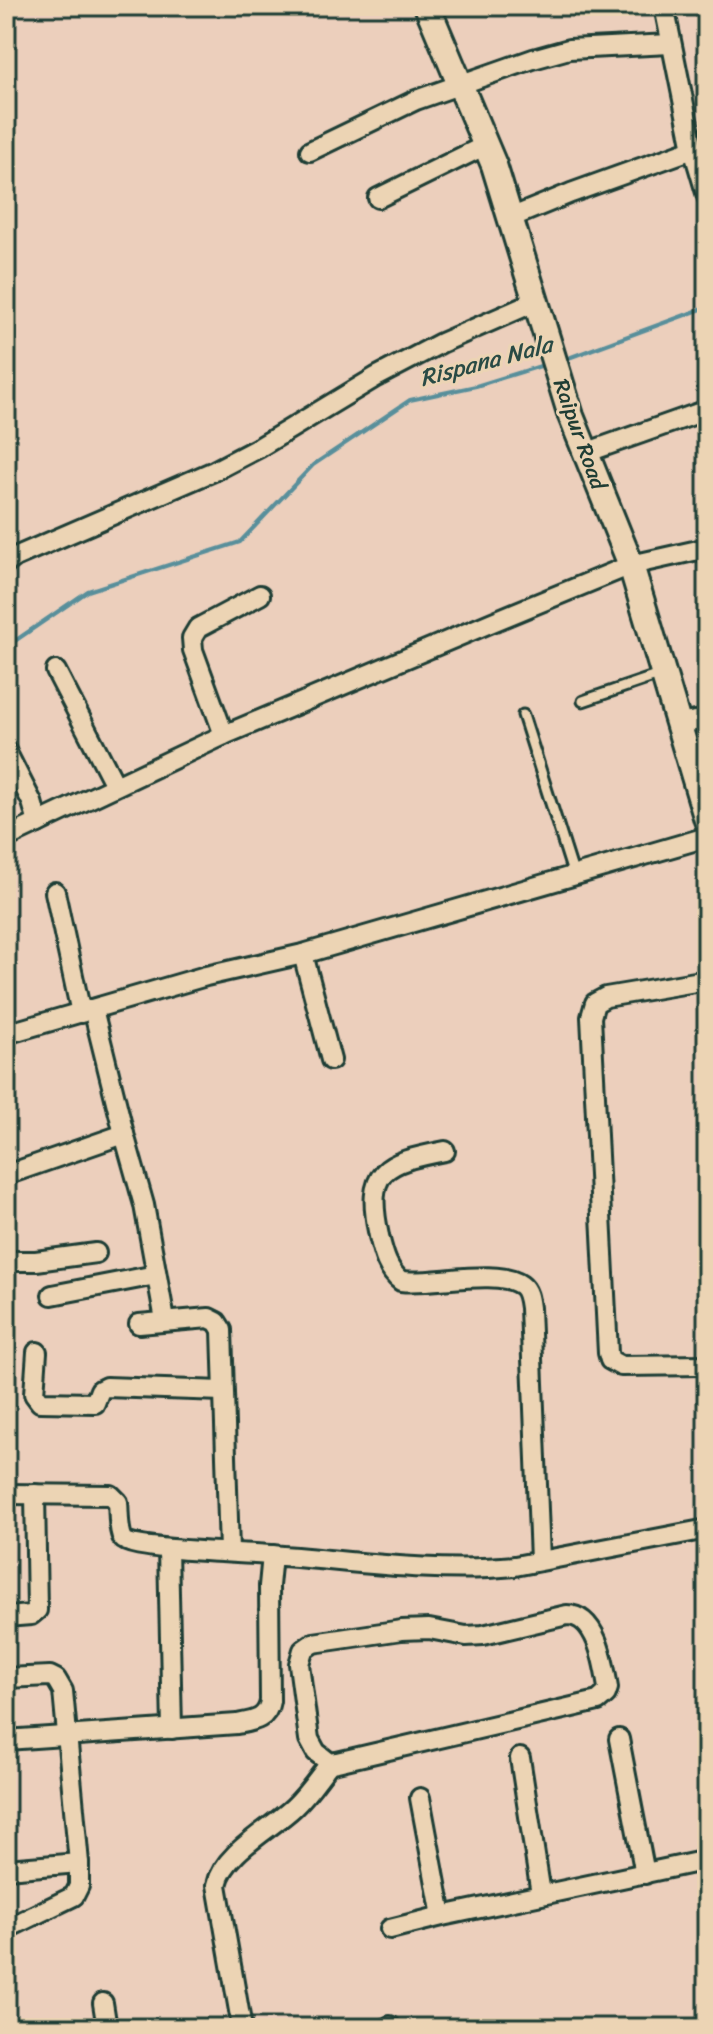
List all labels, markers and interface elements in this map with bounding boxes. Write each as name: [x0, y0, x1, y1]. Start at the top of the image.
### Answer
water label: Rispana Nala: [415, 322, 560, 399]
street label: Raipur Road: [542, 373, 619, 496]

